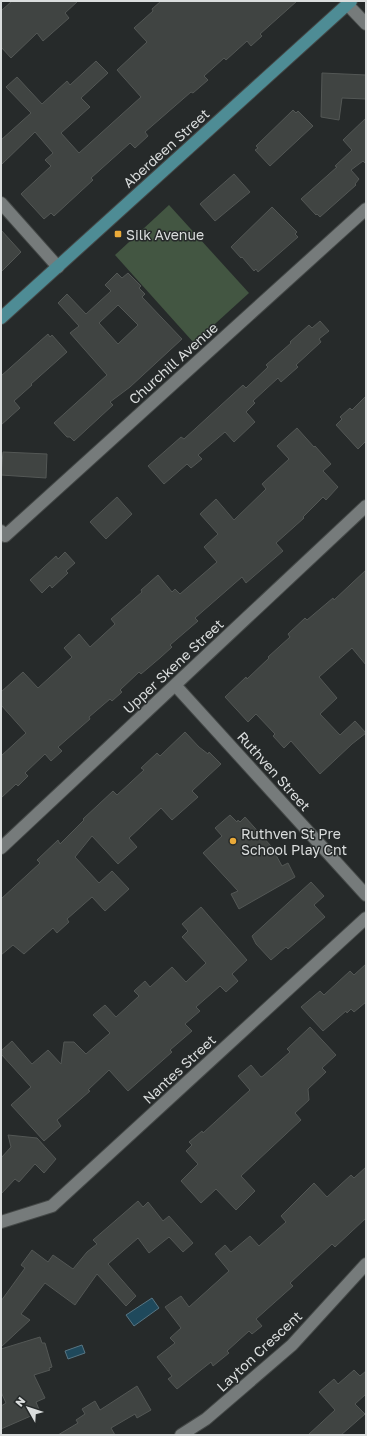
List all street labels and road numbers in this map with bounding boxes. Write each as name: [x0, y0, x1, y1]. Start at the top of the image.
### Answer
street label: Aberdeen Street: [119, 105, 213, 191]
street label: Churchill Avenue: [125, 319, 221, 407]
street label: Upper Skene Street: [119, 615, 227, 717]
street label: Ruthven Street: [234, 728, 314, 814]
street label: Nantes Street: [139, 1031, 219, 1107]
street label: Layton Crescent: [213, 1307, 305, 1395]

